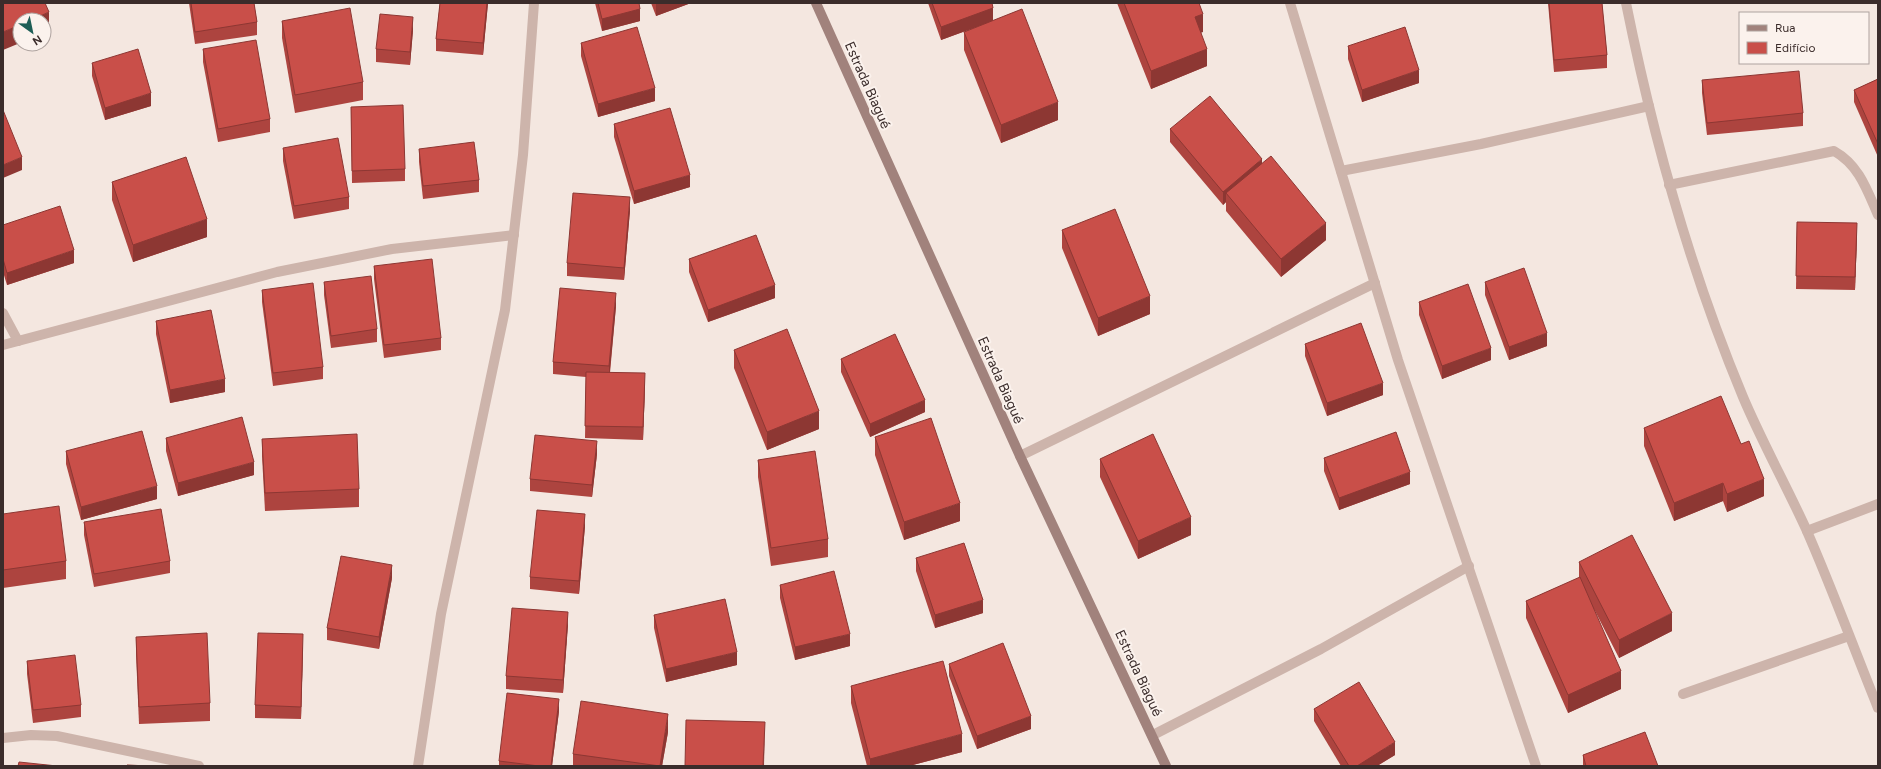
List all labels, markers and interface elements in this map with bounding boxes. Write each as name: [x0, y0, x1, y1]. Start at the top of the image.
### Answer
north arrow: [12, 12, 52, 52]
legend: [1739, 12, 1869, 64]
text: Rua: [1775, 21, 1795, 35]
text: N: [30, 32, 44, 48]
street label: Estrada Biagué: [841, 39, 894, 132]
text: Edifício: [1775, 41, 1815, 55]
street label: Estrada Biagué: [974, 334, 1027, 427]
street label: Estrada Biagué: [1111, 627, 1166, 719]

